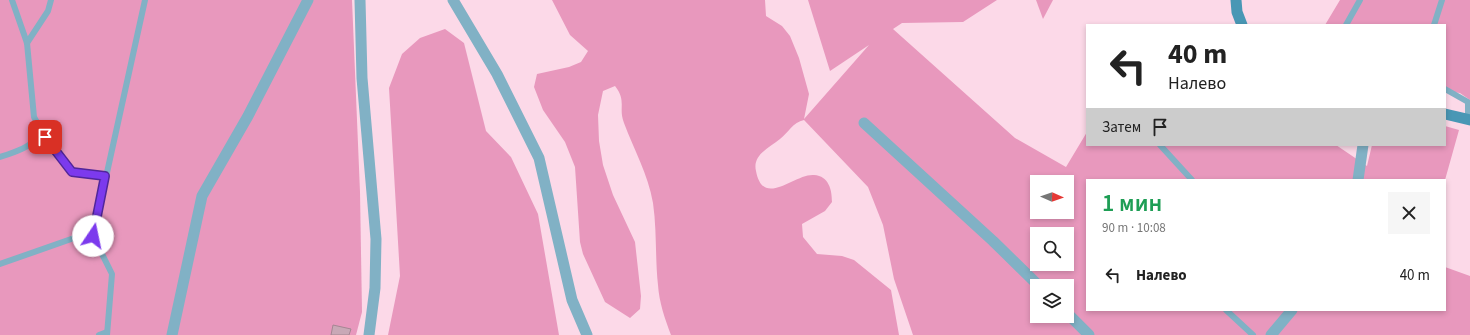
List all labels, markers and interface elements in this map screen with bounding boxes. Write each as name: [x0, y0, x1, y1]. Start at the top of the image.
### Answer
text: 40 m: [1168, 34, 1227, 74]
icon: left: [1102, 40, 1154, 92]
text: Налево: [1168, 71, 1226, 96]
icon: arrive: [1149, 116, 1171, 138]
text: Затем: [1102, 117, 1141, 138]
pin: [28, 120, 62, 154]
icon: arrive: [34, 126, 56, 148]
north arrow: [1030, 175, 1074, 219]
map controls: [1030, 175, 1074, 323]
text: 1 мин: [1102, 186, 1162, 221]
button: close: [1388, 192, 1430, 234]
position arrow: [72, 215, 114, 257]
text: 90 m · 10:08: [1102, 219, 1166, 237]
button: search: [1030, 227, 1074, 271]
icon: left: [1102, 264, 1124, 286]
text: Налево: [1136, 265, 1187, 286]
text: 40 m: [1400, 265, 1430, 286]
button: layers: [1030, 279, 1074, 323]

